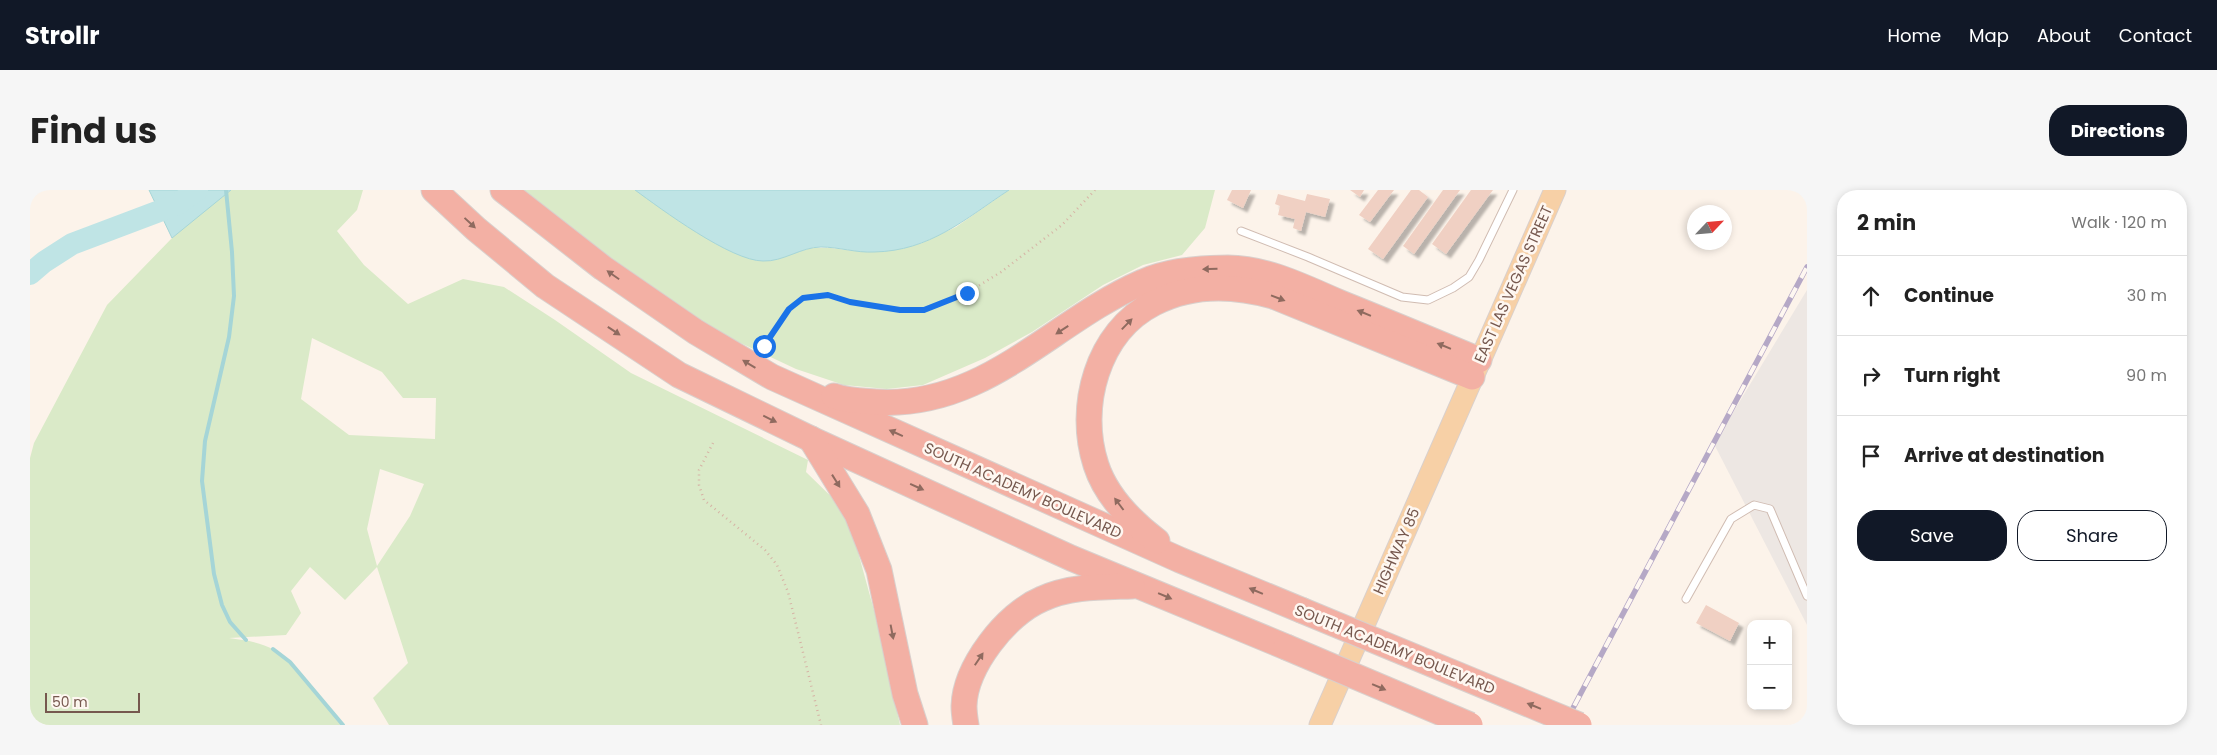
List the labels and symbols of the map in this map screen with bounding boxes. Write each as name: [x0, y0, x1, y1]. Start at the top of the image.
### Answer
street label: EAST LAS VEGAS STREET: [1469, 202, 1557, 366]
north arrow: [1687, 205, 1732, 250]
one-way arrow: [464, 217, 476, 229]
one-way arrow: [1201, 265, 1217, 273]
one-way arrow: [606, 270, 620, 280]
route end: [956, 282, 979, 305]
one-way arrow: [1271, 295, 1285, 303]
one-way arrow: [1357, 308, 1371, 316]
one-way arrow: [1121, 318, 1133, 330]
one-way arrow: [1055, 325, 1069, 335]
one-way arrow: [607, 327, 620, 336]
route start: [753, 335, 776, 358]
one-way arrow: [1437, 341, 1451, 349]
one-way arrow: [742, 360, 757, 368]
one-way arrow: [763, 415, 777, 423]
one-way arrow: [889, 429, 903, 437]
street label: SOUTH ACADEMY BOULEVARD: [921, 437, 1125, 543]
one-way arrow: [831, 475, 841, 488]
one-way arrow: [910, 484, 924, 492]
one-way arrow: [1114, 497, 1124, 511]
street label: HIGHWAY 85: [1368, 504, 1424, 598]
one-way arrow: [1248, 587, 1263, 595]
one-way arrow: [1158, 593, 1172, 601]
street label: SOUTH ACADEMY BOULEVARD: [1292, 599, 1498, 699]
one-way arrow: [889, 625, 897, 641]
one-way arrow: [974, 652, 984, 665]
one-way arrow: [1372, 683, 1386, 691]
scale bar: [45, 690, 140, 713]
one-way arrow: [1527, 702, 1541, 710]

